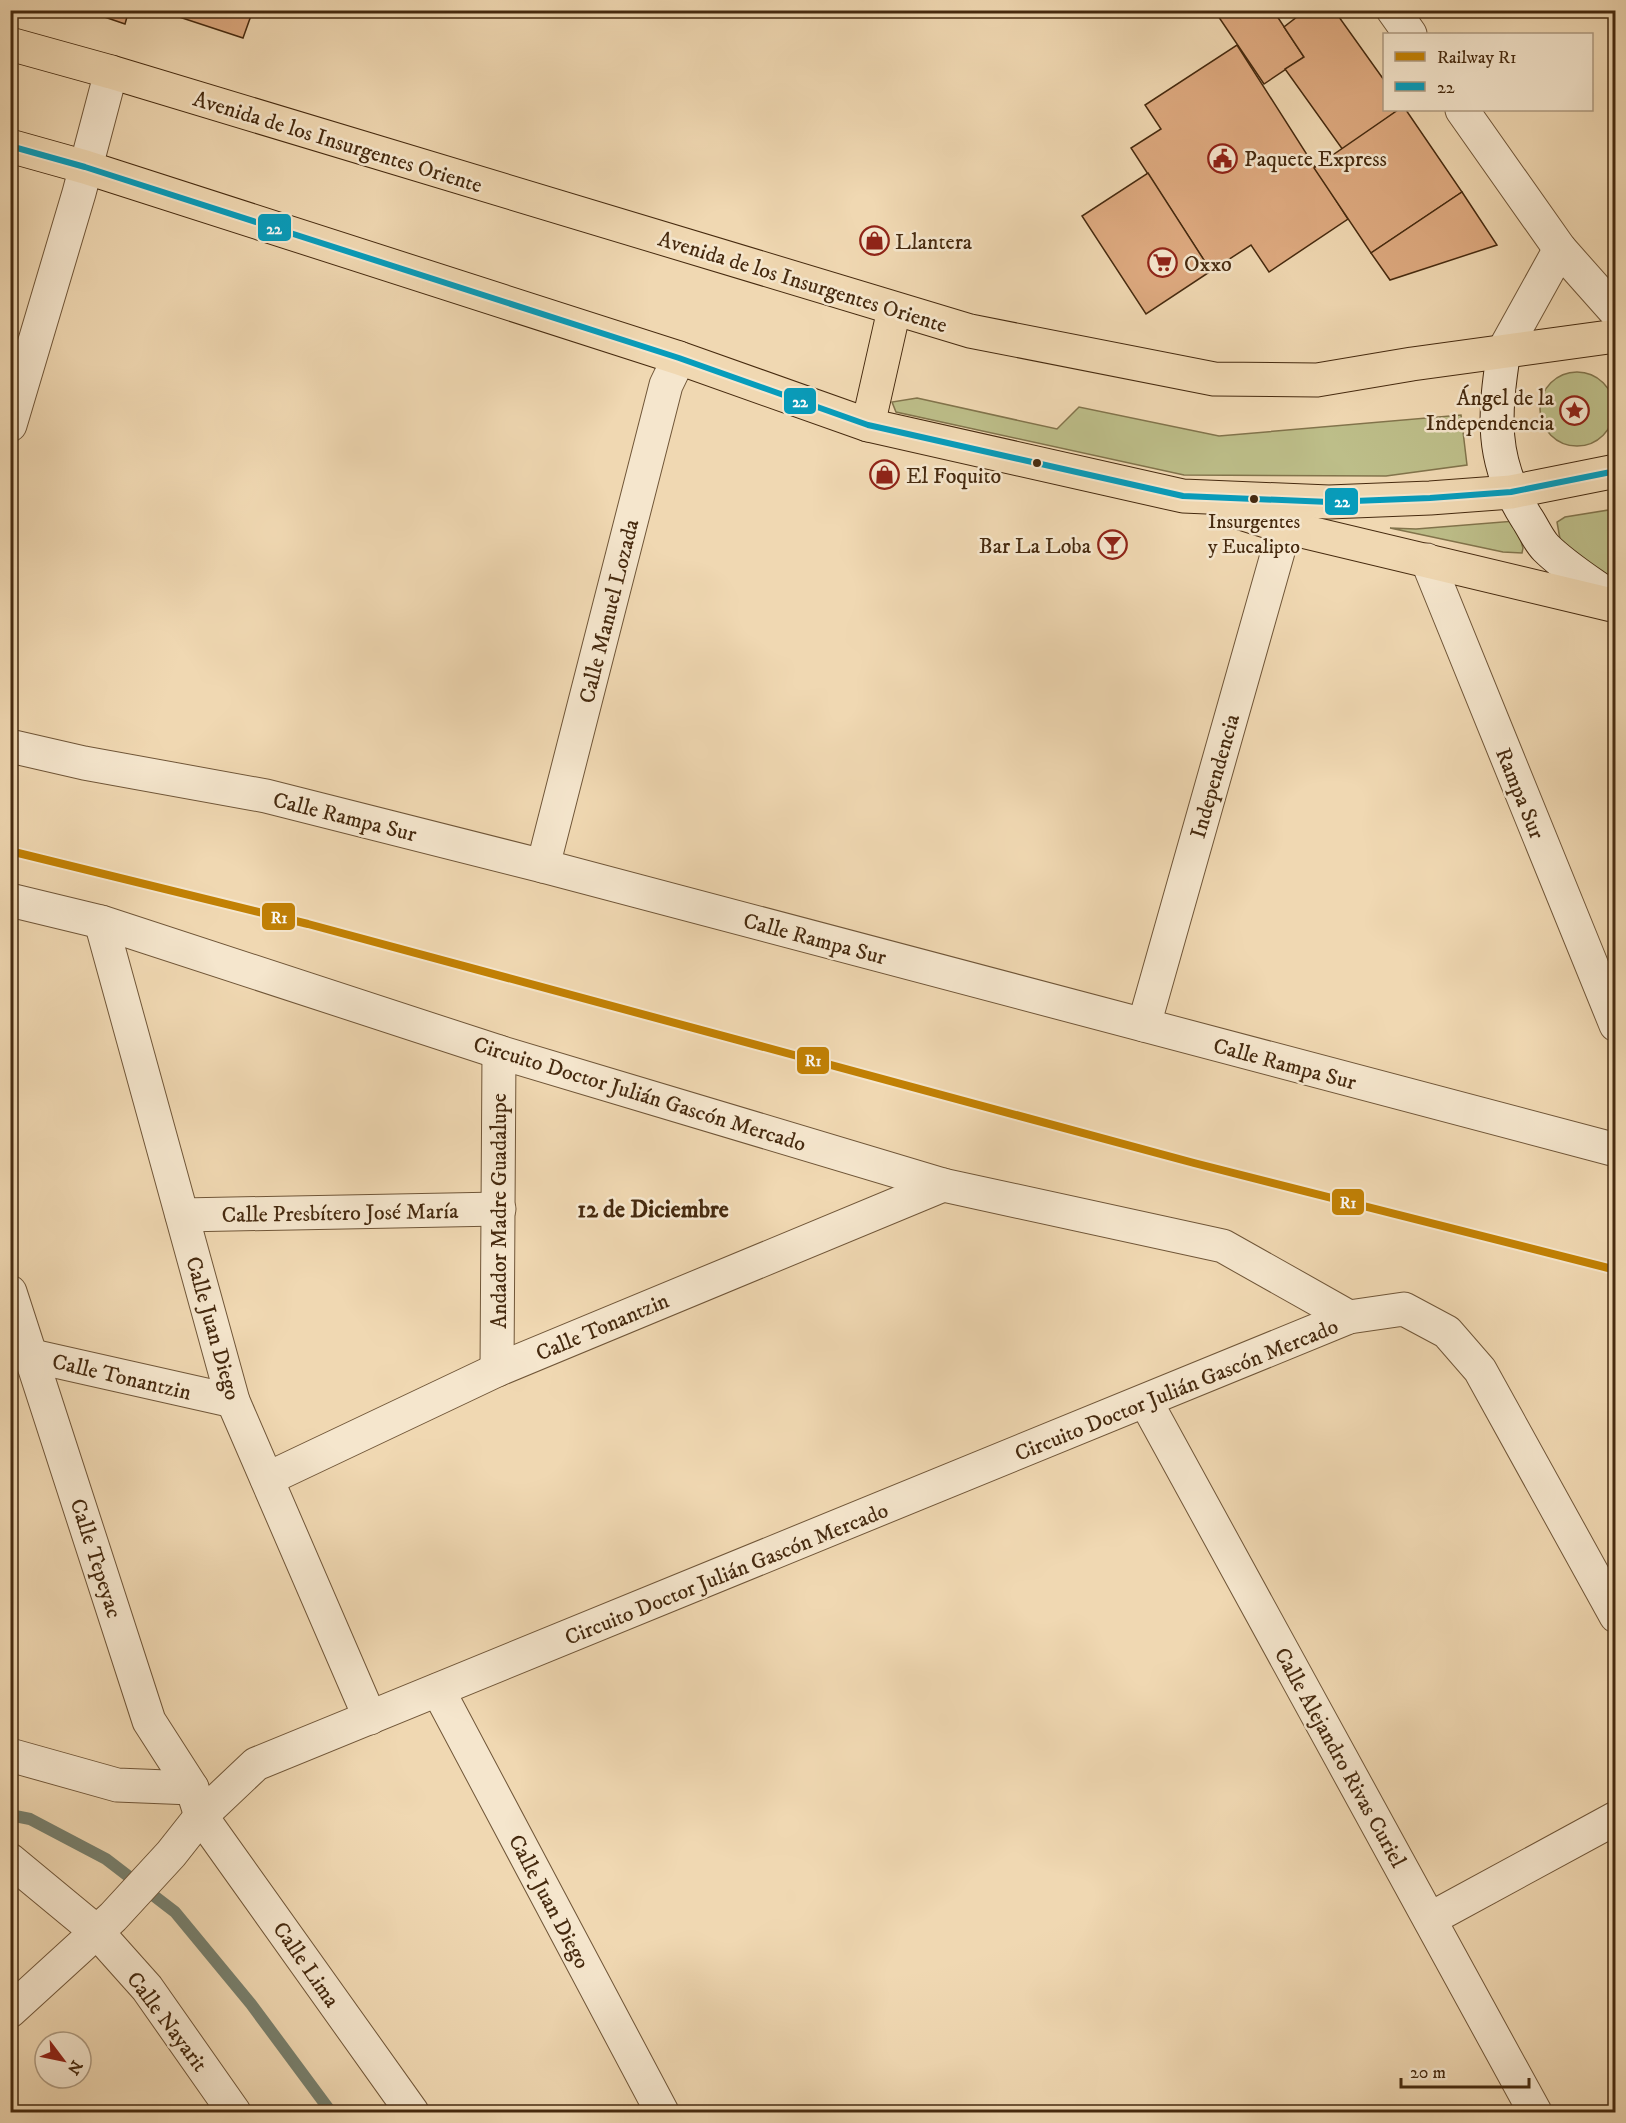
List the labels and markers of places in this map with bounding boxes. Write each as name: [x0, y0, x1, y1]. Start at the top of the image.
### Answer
public building icon: Paquete Express: [1207, 142, 1239, 174]
place label: Paquete Express: [1244, 146, 1387, 173]
shop icon: Llantera: [858, 225, 890, 257]
place label: Llantera: [895, 229, 973, 256]
supermarket icon: Oxxo: [1147, 247, 1179, 279]
place label: Oxxo: [1184, 251, 1232, 278]
place label: Ángel de la Independencia: [1426, 384, 1555, 437]
place icon: Ángel de la Independencia: [1559, 394, 1591, 426]
unlabelled marker: [1031, 457, 1043, 469]
shop icon: El Foquito: [869, 459, 901, 491]
place label: El Foquito: [906, 463, 1001, 490]
marker: Insurgentes y Eucalipto: [1248, 493, 1260, 505]
place label: Insurgentes y Eucalipto: [1208, 510, 1300, 560]
bar icon: Bar La Loba: [1096, 529, 1128, 561]
place label: Bar La Loba: [979, 533, 1092, 560]

